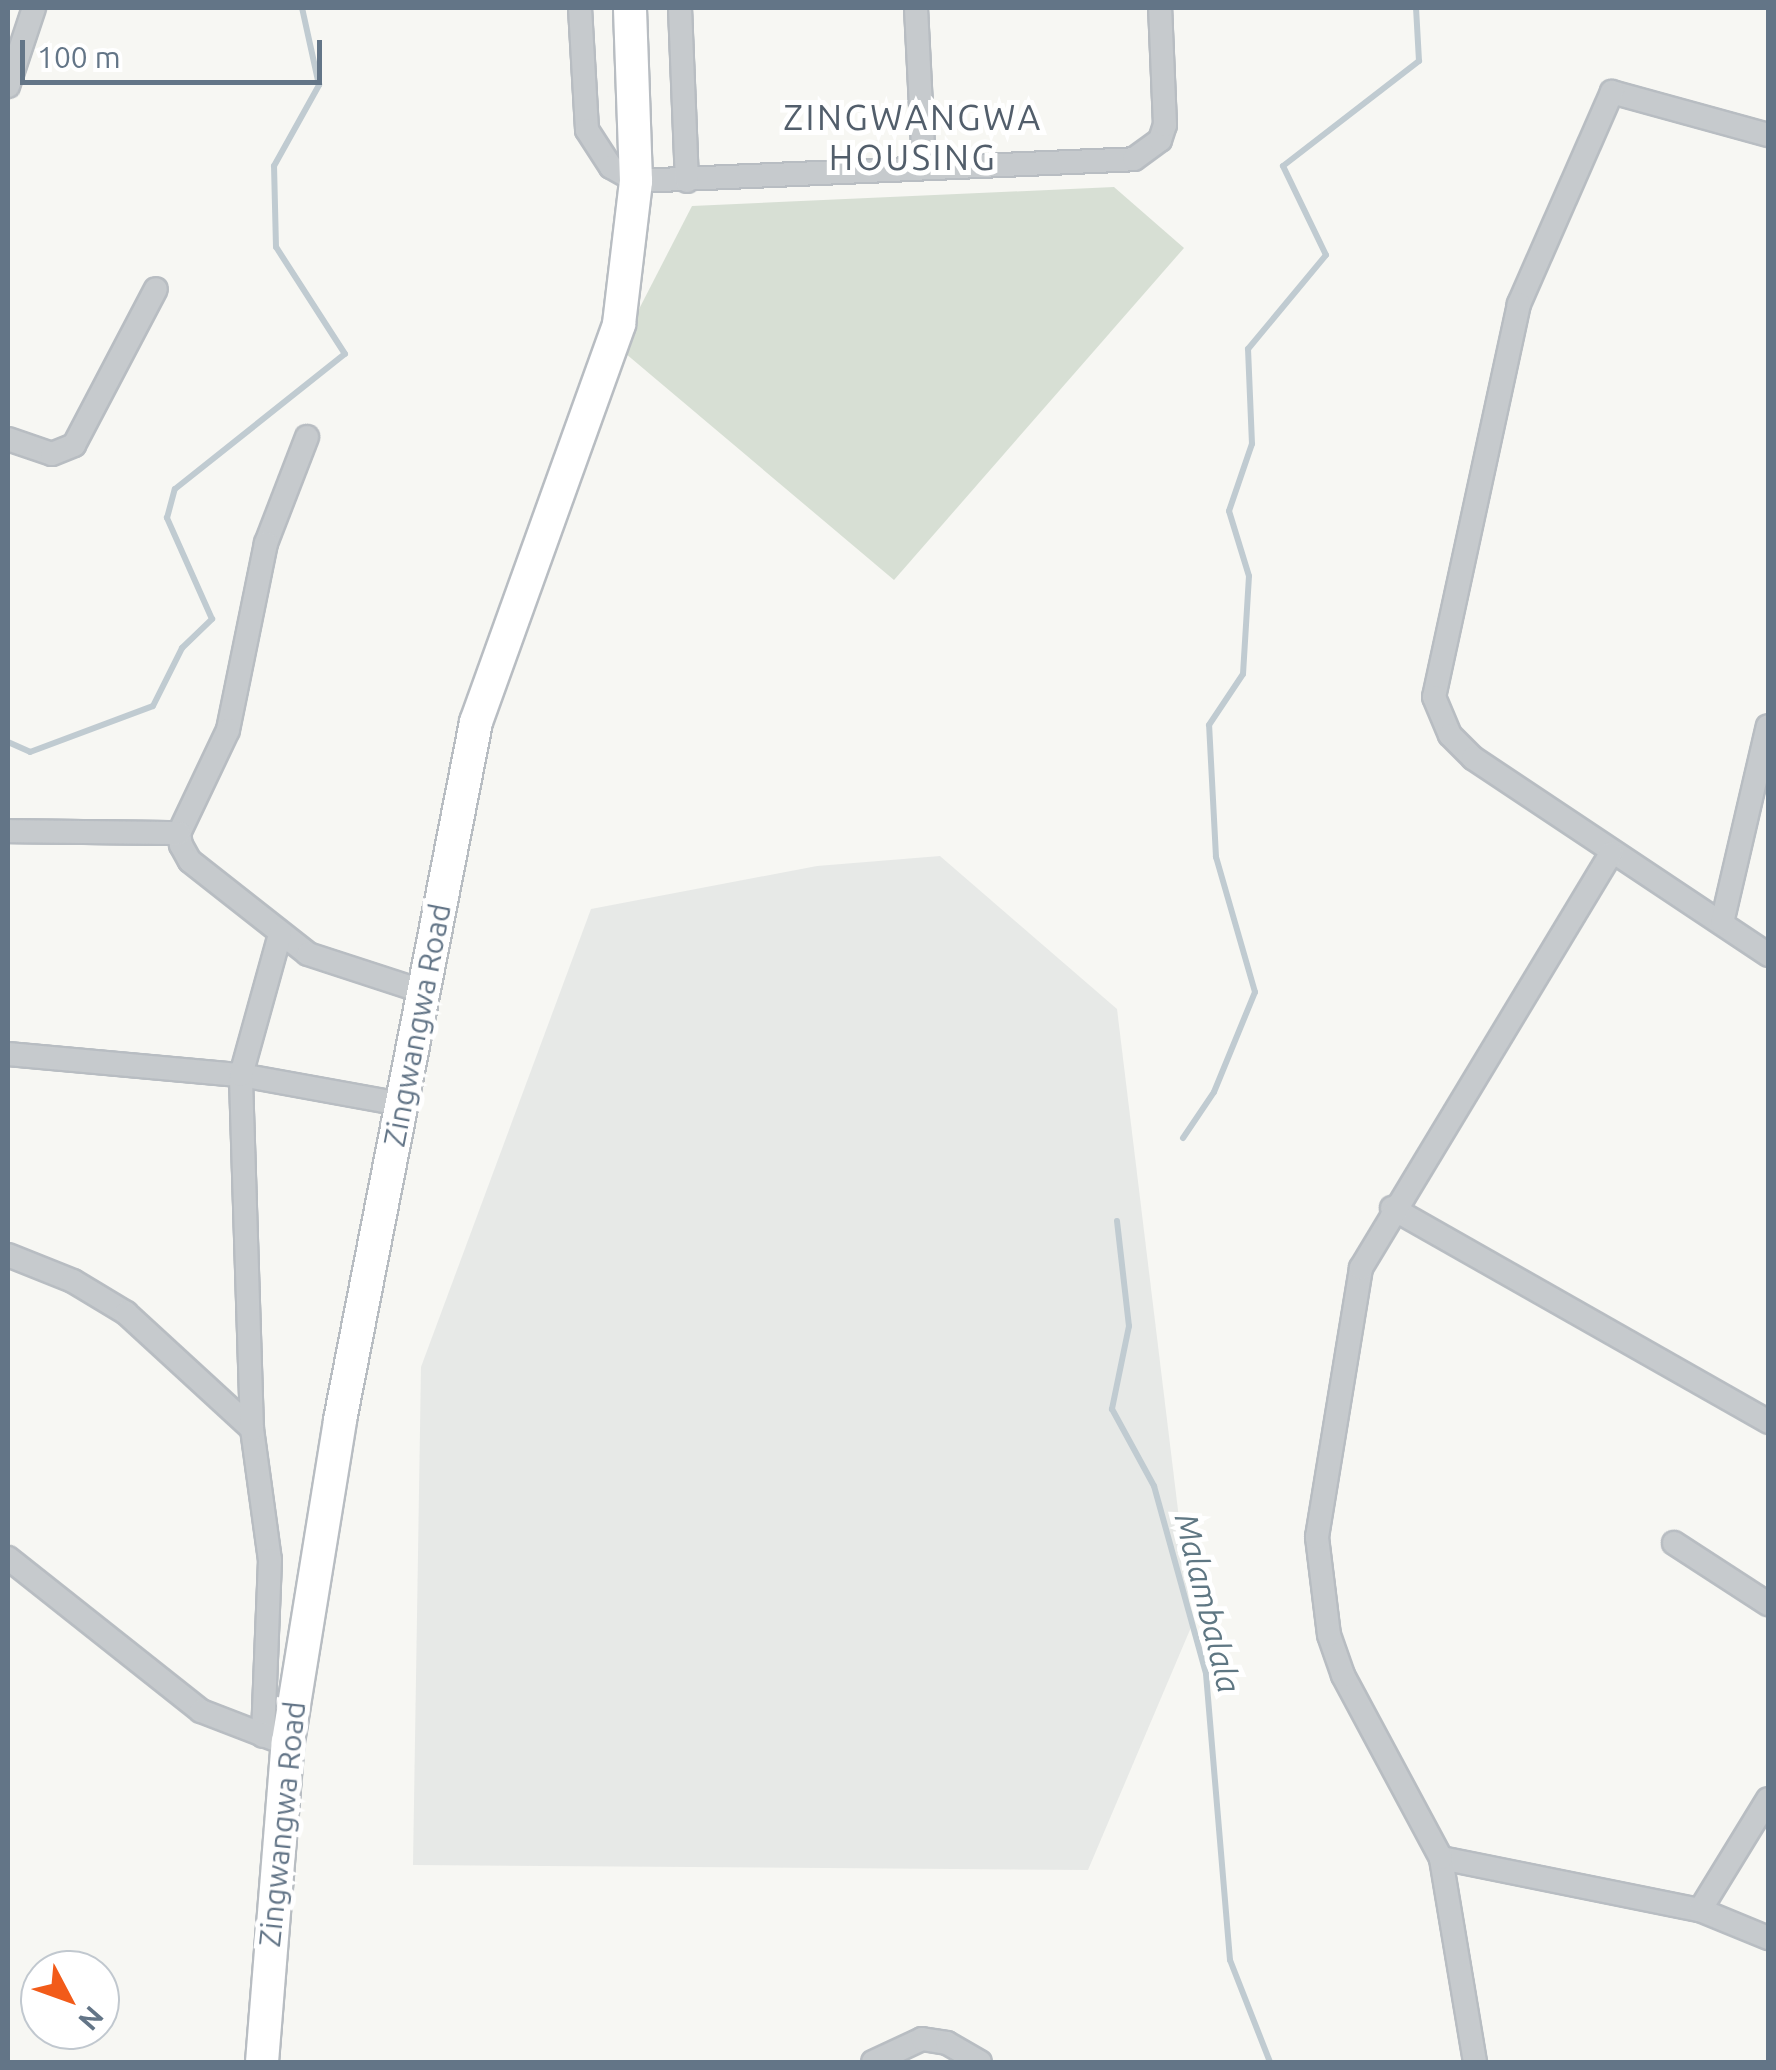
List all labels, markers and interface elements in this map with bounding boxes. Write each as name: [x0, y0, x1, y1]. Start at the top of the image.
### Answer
scale bar: [25, 20, 328, 82]
text: 100 m: [37, 40, 121, 74]
district label: ZINGWANGWA HOUSING: [783, 96, 1043, 178]
street label: Zingwangwa Road: [376, 901, 458, 1149]
water label: Malambalala: [1167, 1509, 1249, 1697]
street label: Zingwangwa Road: [251, 1699, 313, 1949]
north arrow: [20, 1950, 120, 2050]
text: N: [73, 2001, 110, 2037]

